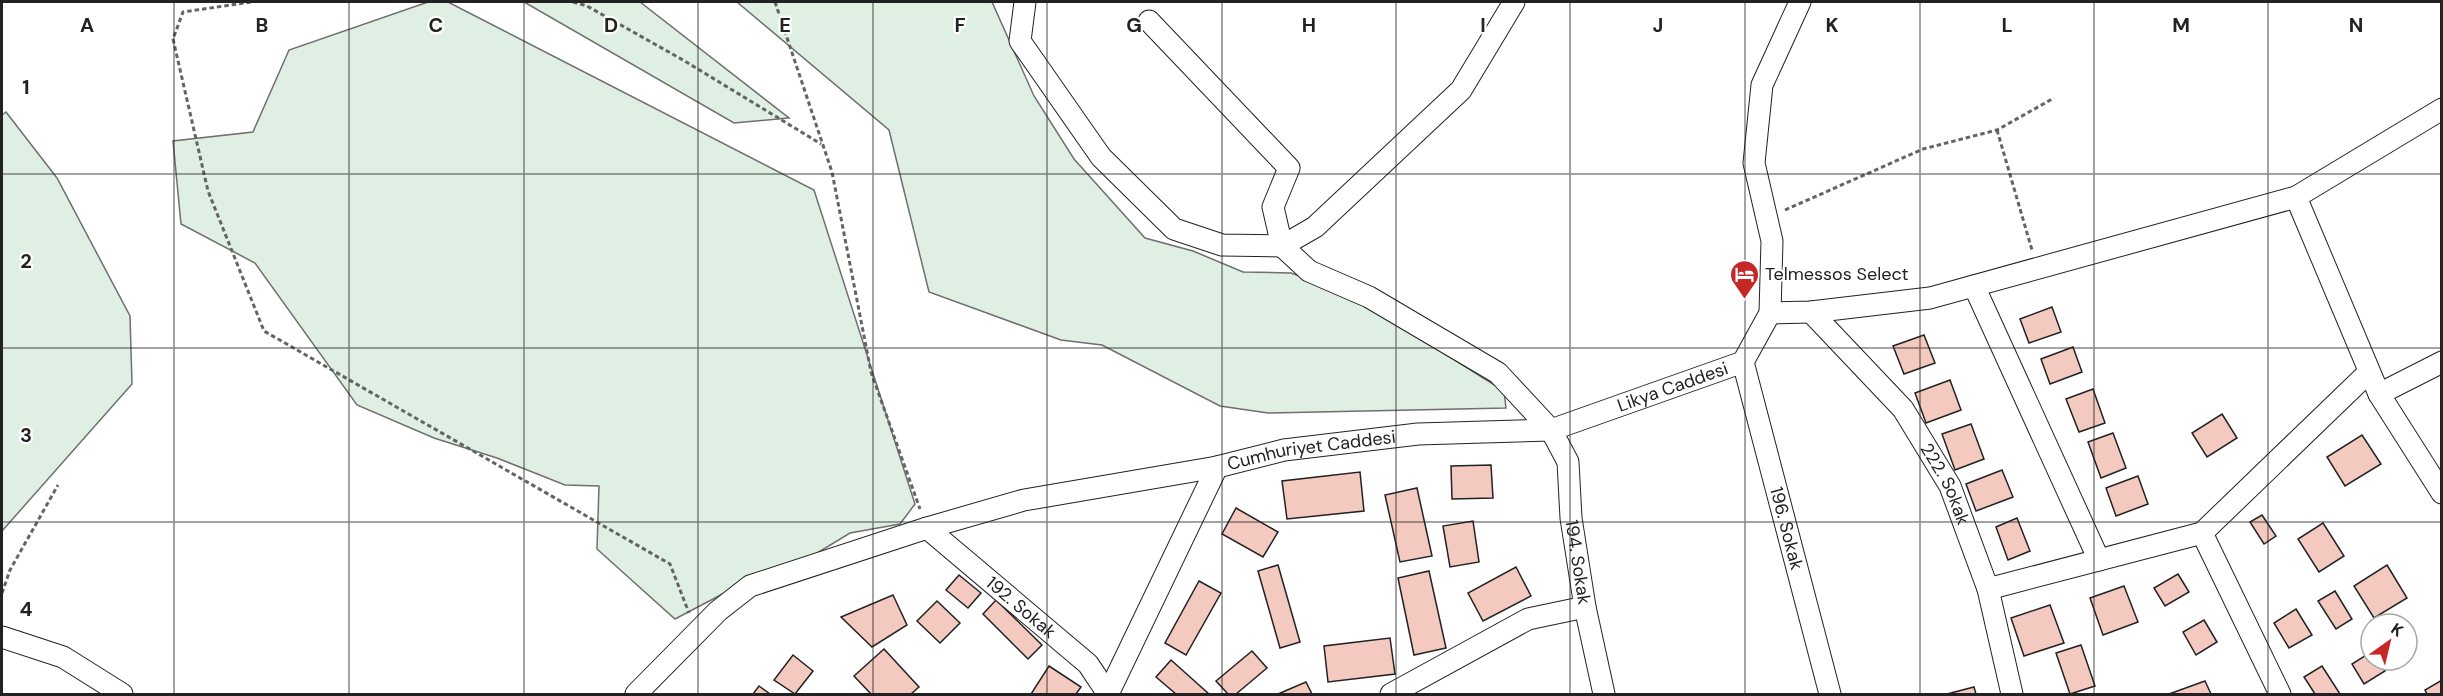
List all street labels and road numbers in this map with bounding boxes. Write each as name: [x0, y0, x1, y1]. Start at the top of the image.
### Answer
street label: Likya Caddesi: [1614, 356, 1731, 418]
street label: Cumhuriyet Caddesi: [1224, 425, 1397, 476]
street label: 222. Sokak: [1915, 439, 1975, 528]
street label: 196. Sokak: [1764, 484, 1809, 573]
street label: 194. Sokak: [1559, 518, 1596, 606]
street label: 192. Sokak: [981, 571, 1061, 644]

